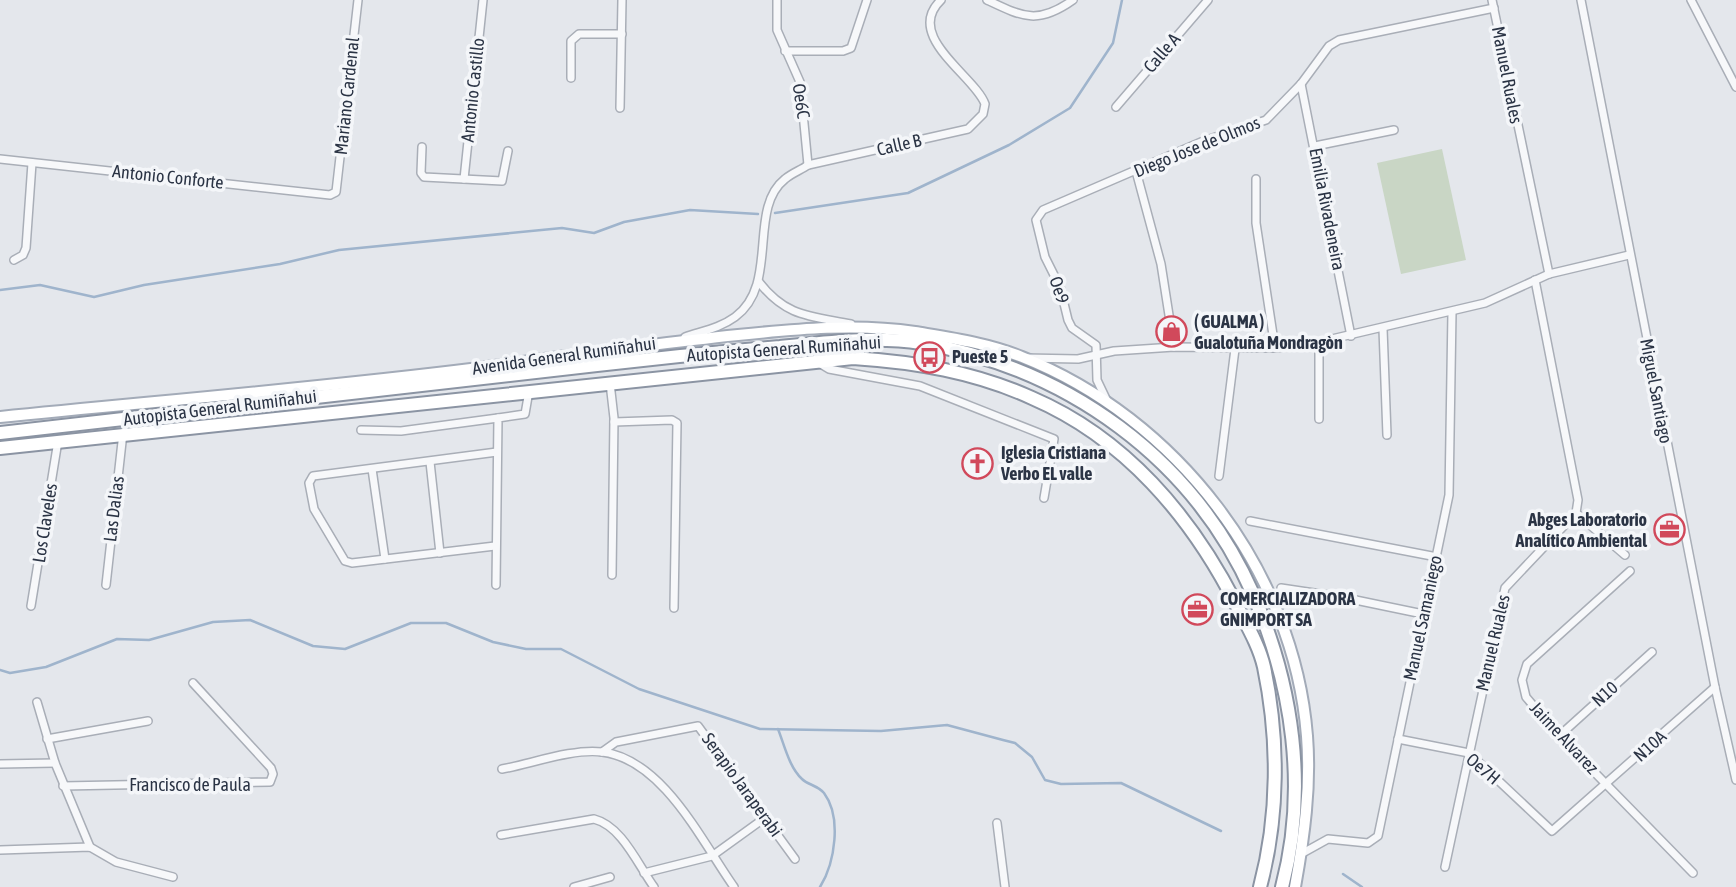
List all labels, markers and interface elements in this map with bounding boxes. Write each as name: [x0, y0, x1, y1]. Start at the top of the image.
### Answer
street label: Manuel Ruales: [1488, 25, 1527, 125]
street label: Calle A: [1139, 29, 1185, 77]
street label: Mariano Cardenal: [330, 36, 363, 156]
street label: Antonio Castillo: [457, 37, 488, 143]
street label: Oe6C: [789, 82, 814, 120]
street label: Diego Jose de Olmos: [1131, 112, 1263, 181]
street label: Calle B: [875, 129, 924, 160]
street label: Emilia Rivadeneira: [1305, 146, 1350, 272]
street label: Antonio Conforte: [111, 160, 225, 193]
street label: Oe9: [1045, 274, 1074, 306]
place label: ( GUALMA ) Gualotuña Mondragòn: [1194, 311, 1343, 353]
shop icon: ( GUALMA ) Gualotuña Mondragòn: [1154, 315, 1188, 349]
street label: Autopista General Rumiñahui: [686, 331, 882, 366]
street label: Avenida General Rumiñahui: [471, 332, 657, 379]
street label: Miguel Santiago: [1636, 337, 1677, 445]
bus stop icon: Pueste 5: [912, 340, 946, 374]
place label: Pueste 5: [952, 346, 1008, 367]
street label: Autopista General Rumiñahui: [122, 385, 318, 430]
place label: Iglesia Cristiana Verbo EL valle: [1000, 442, 1106, 484]
church icon: Iglesia Cristiana Verbo EL valle: [961, 446, 995, 480]
street label: Las Dalias: [99, 475, 128, 543]
street label: Los Claveles: [28, 482, 61, 564]
place label: Abges Laboratorio Analítico Ambiental: [1515, 509, 1647, 551]
office icon: Abges Laboratorio Analítico Ambiental: [1653, 513, 1687, 547]
street label: Manuel Samaniego: [1399, 553, 1446, 682]
place label: COMERCIALIZADORA GNIMPORT SA: [1220, 588, 1355, 630]
office icon: COMERCIALIZADORA GNIMPORT SA: [1180, 592, 1214, 626]
street label: Manuel Ruales: [1471, 593, 1514, 693]
street label: N10: [1587, 677, 1622, 711]
street label: Jaime Alvarez: [1526, 697, 1603, 778]
street label: N10A: [1629, 726, 1670, 766]
street label: Serapio Jaraperabi: [698, 729, 787, 841]
street label: Oe7H: [1462, 748, 1504, 789]
street label: Francisco de Paula: [129, 774, 251, 795]

